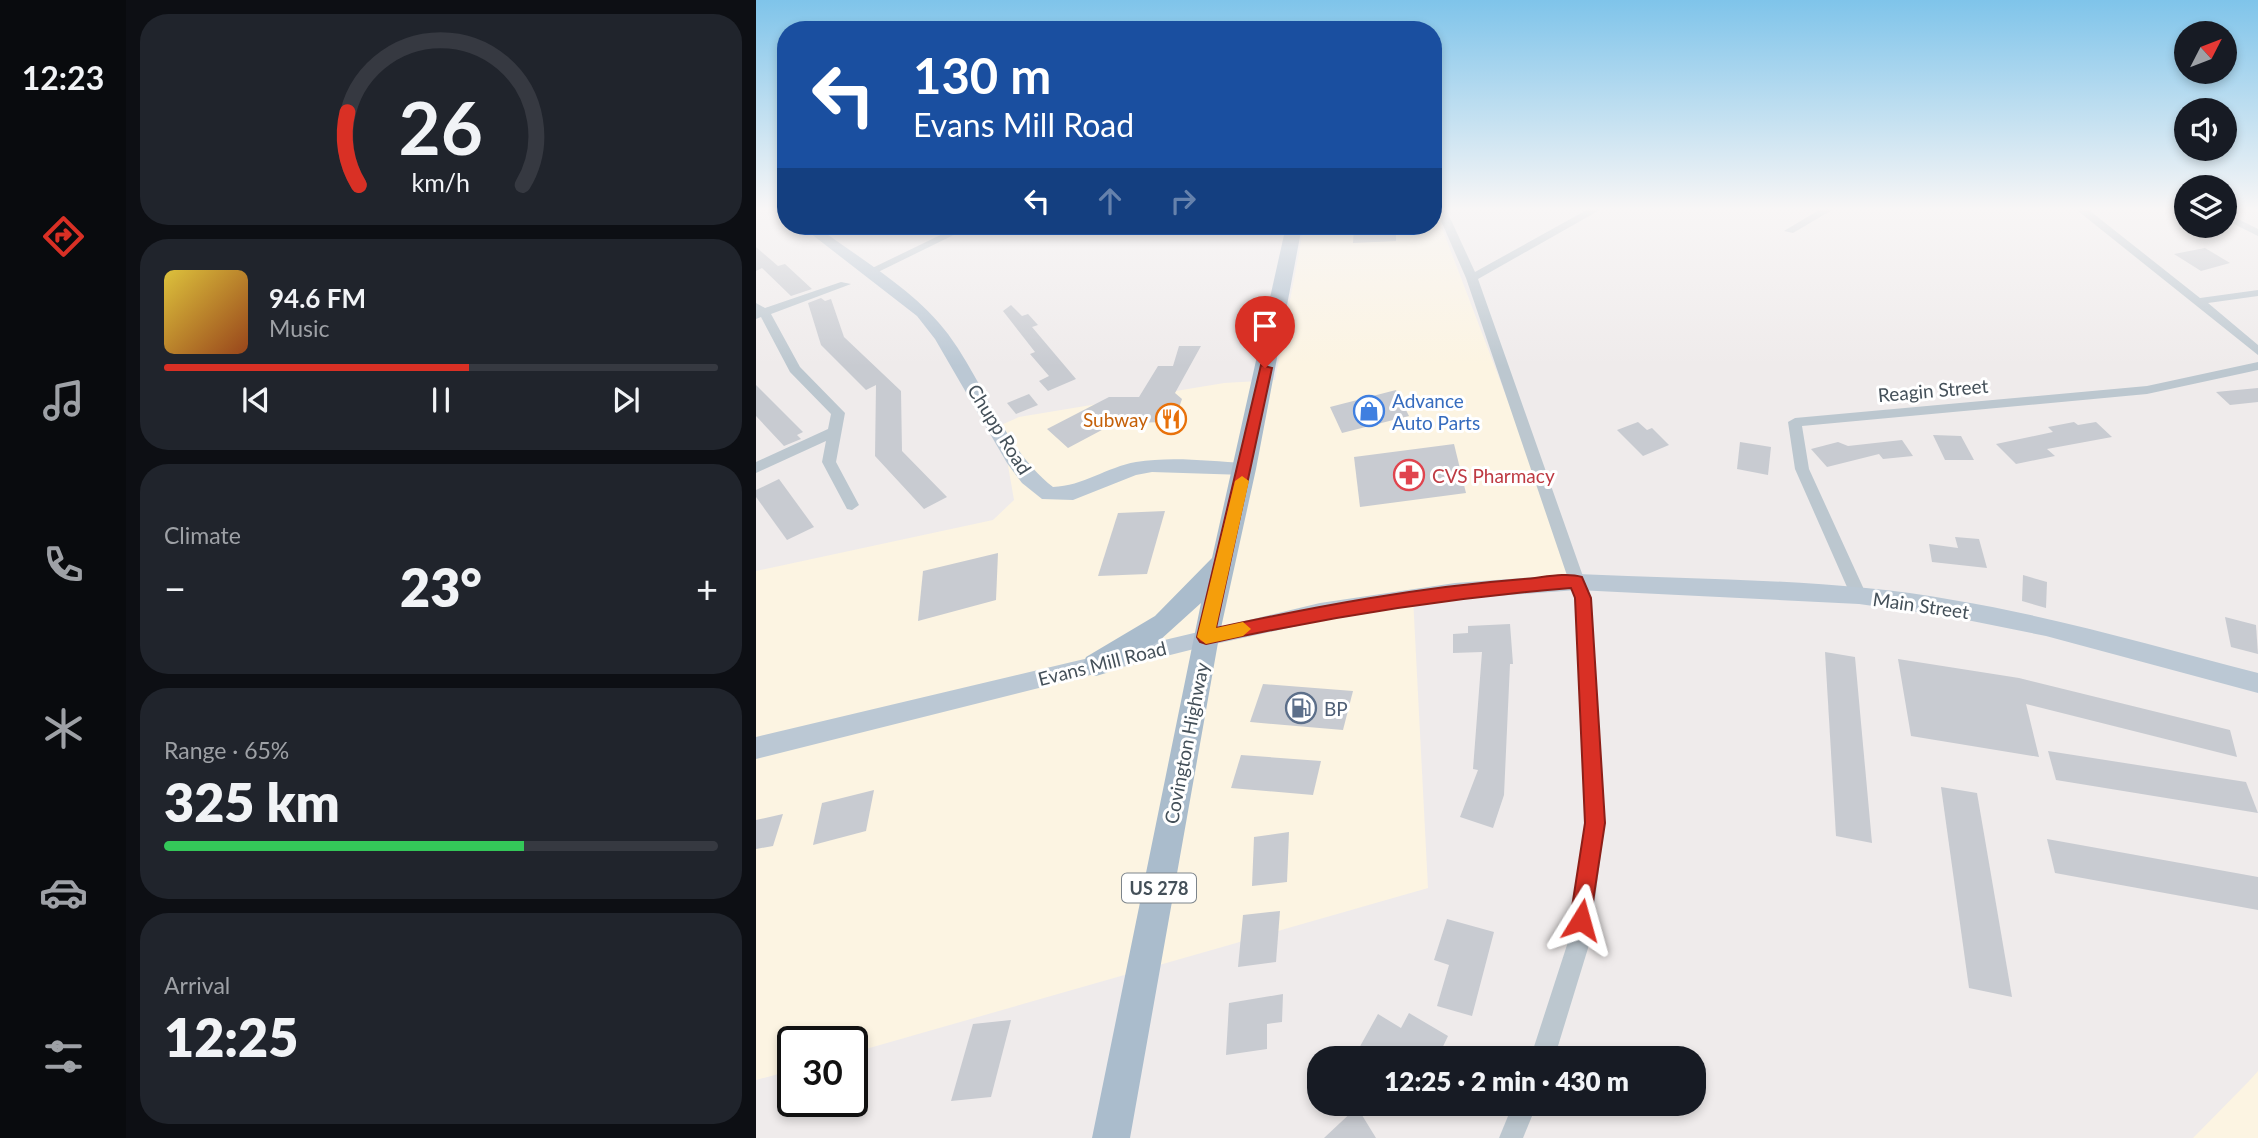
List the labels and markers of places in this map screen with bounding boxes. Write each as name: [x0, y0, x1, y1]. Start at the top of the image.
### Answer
pin: [1235, 296, 1295, 368]
place label: Advance Auto Parts: [1392, 389, 1480, 434]
shop icon: Advance Auto Parts: [1352, 394, 1386, 428]
restaurant icon: Subway: [1154, 402, 1188, 436]
place label: Subway: [1083, 408, 1148, 431]
pharmacy icon: CVS Pharmacy: [1392, 458, 1426, 492]
place label: CVS Pharmacy: [1432, 464, 1555, 487]
fuel station icon: BP: [1284, 691, 1318, 725]
place label: BP: [1324, 697, 1348, 720]

